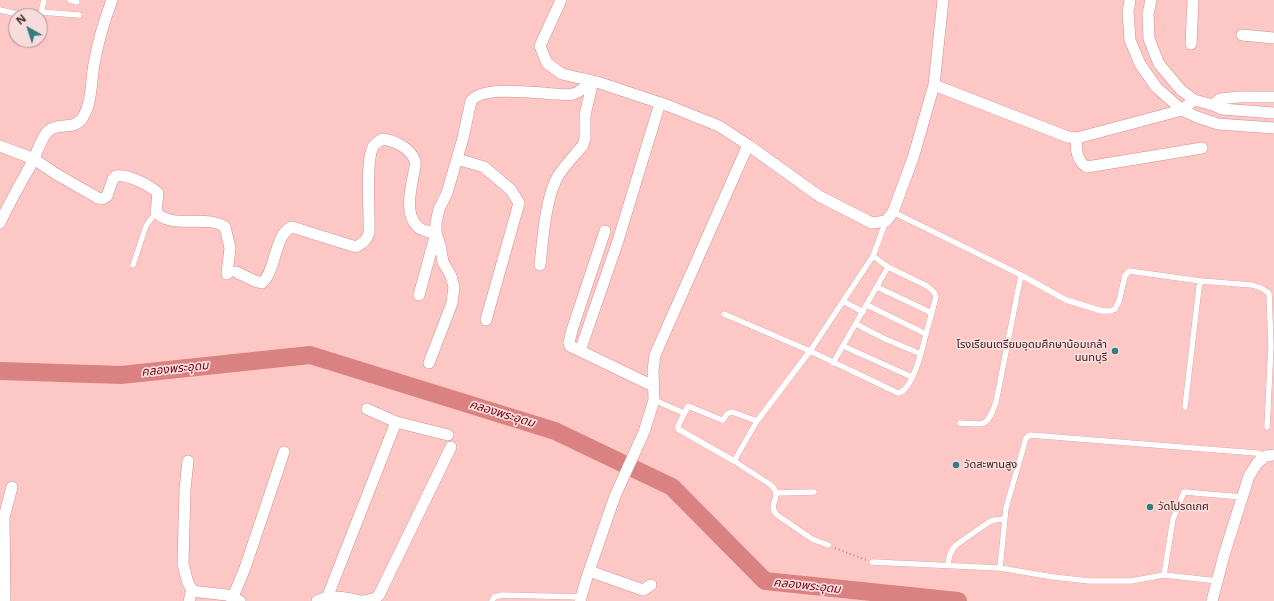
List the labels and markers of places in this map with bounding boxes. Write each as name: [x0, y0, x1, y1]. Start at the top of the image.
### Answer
place label: โรงเรียนเตรียมอุดมศึกษาน้อมเกล้า นนทบุรี: [957, 338, 1107, 364]
marker: โรงเรียนเตรียมอุดมศึกษาน้อมเกล้า นนทบุรี: [1110, 346, 1120, 356]
place label: วัดสะพานสูง: [964, 458, 1017, 472]
marker: วัดสะพานสูง: [951, 460, 961, 470]
place label: วัดโปรดเกศ: [1158, 500, 1209, 514]
marker: วัดโปรดเกศ: [1145, 502, 1155, 512]

